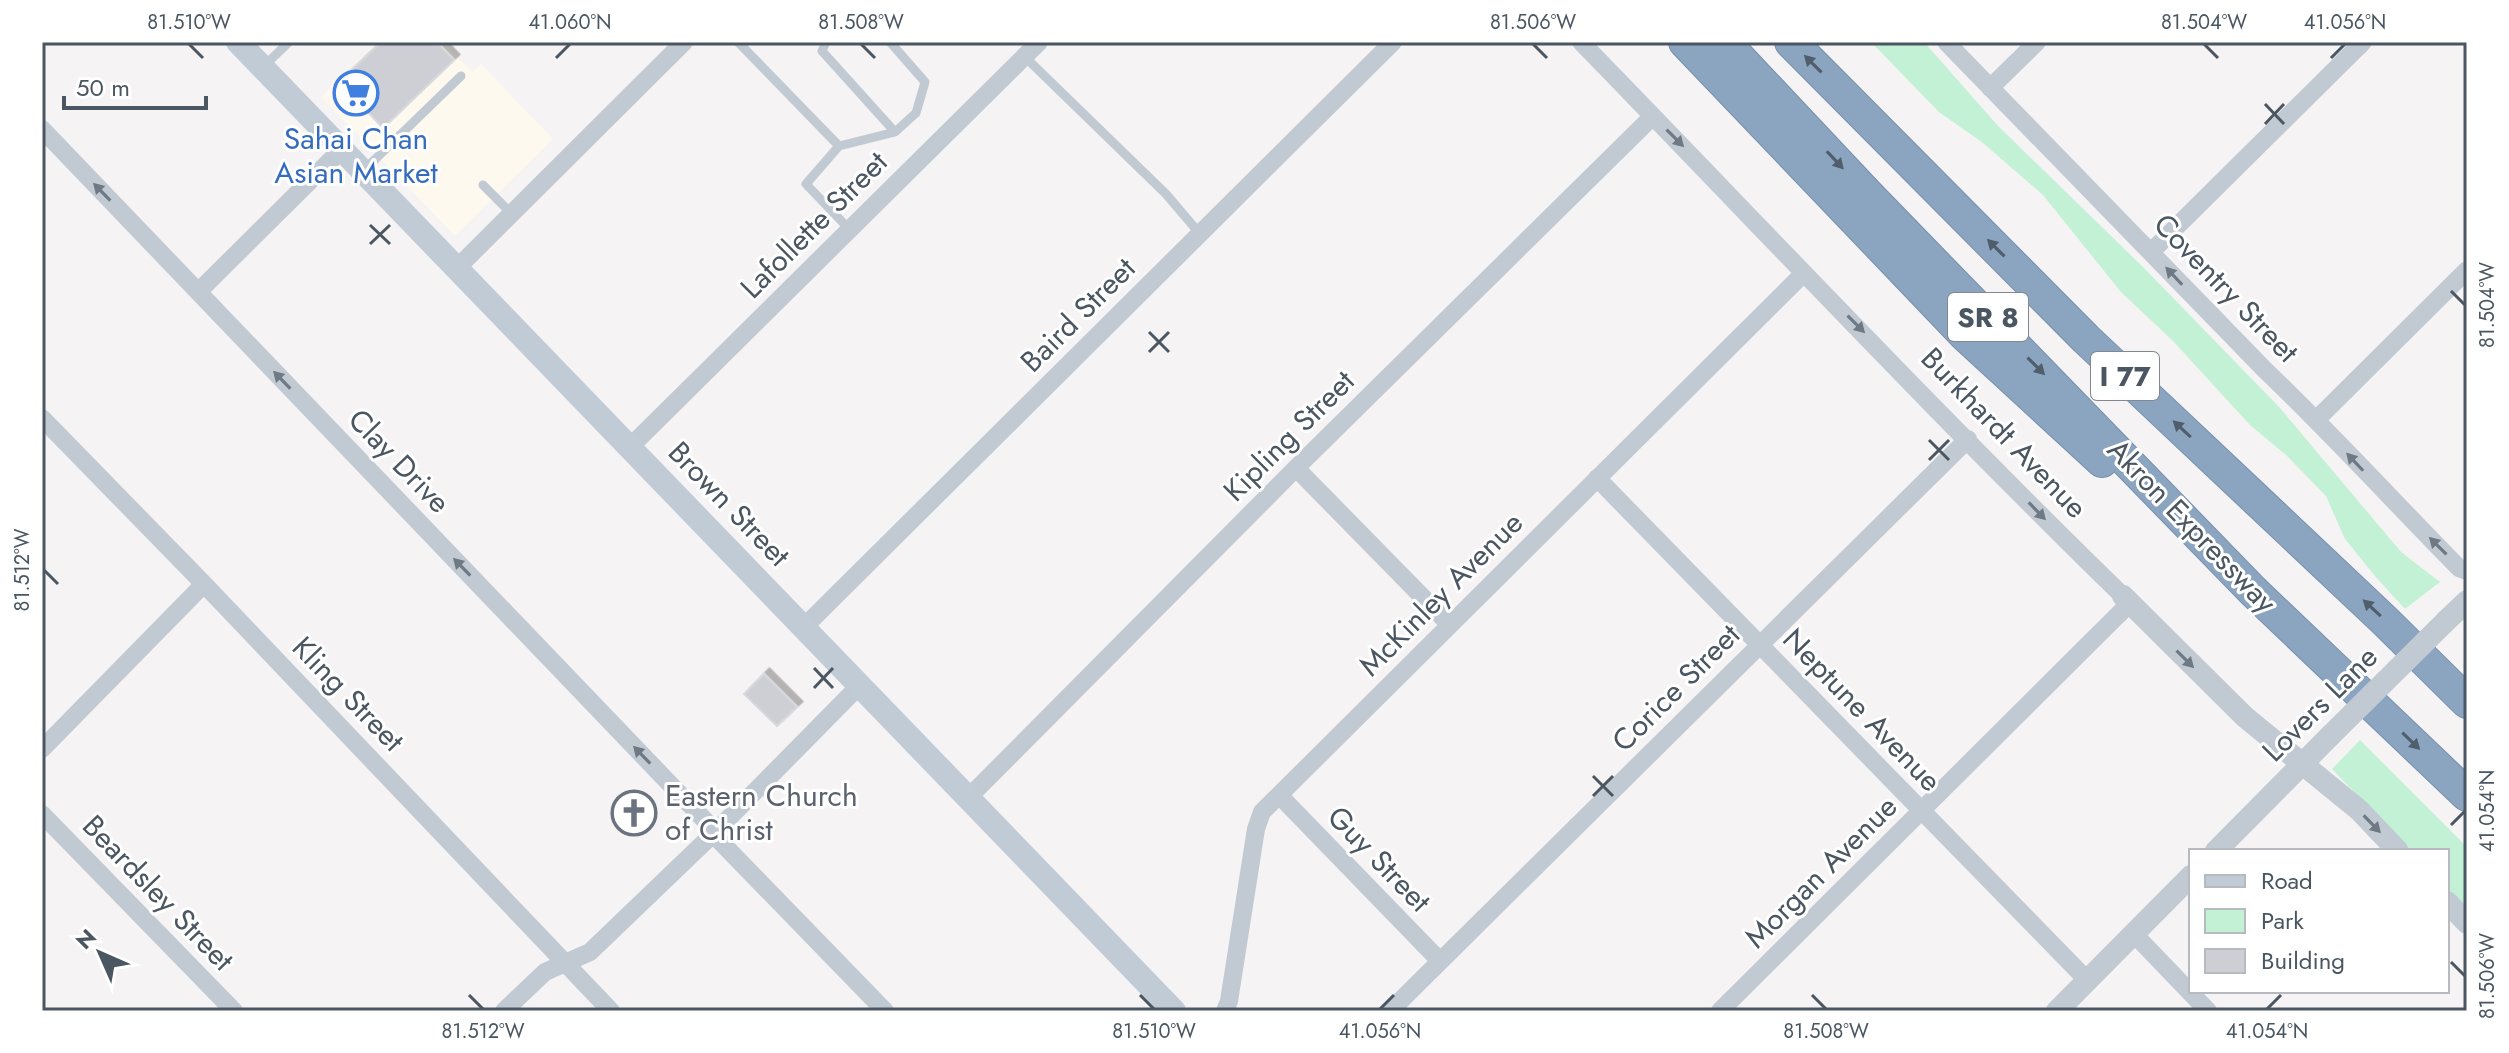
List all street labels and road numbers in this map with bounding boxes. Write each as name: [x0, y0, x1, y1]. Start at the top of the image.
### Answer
street label: Lafollette Street: [730, 141, 897, 308]
street label: Coventry Street: [2144, 203, 2309, 372]
street label: Baird Street: [1010, 247, 1145, 382]
road number: SR 8: [1948, 293, 2028, 341]
street label: Burkhardt Avenue: [1911, 337, 2097, 528]
road number: I 77: [2091, 352, 2159, 400]
street label: Kipling Street: [1213, 360, 1365, 511]
street label: Clay Drive: [339, 399, 460, 523]
street label: Akron Expressway: [2098, 429, 2287, 623]
street label: Brown Street: [659, 431, 801, 576]
street label: McKinley Avenue: [1349, 502, 1532, 685]
street label: Corice Street: [1602, 613, 1750, 761]
street label: Neptune Avenue: [1773, 618, 1952, 801]
street label: Kling Street: [282, 627, 415, 761]
street label: Lovers Lane: [2252, 636, 2387, 771]
street label: Morgan Avenue: [1735, 786, 1907, 958]
street label: Guy Street: [1318, 796, 1441, 922]
street label: Beardsley Street: [73, 805, 244, 981]

